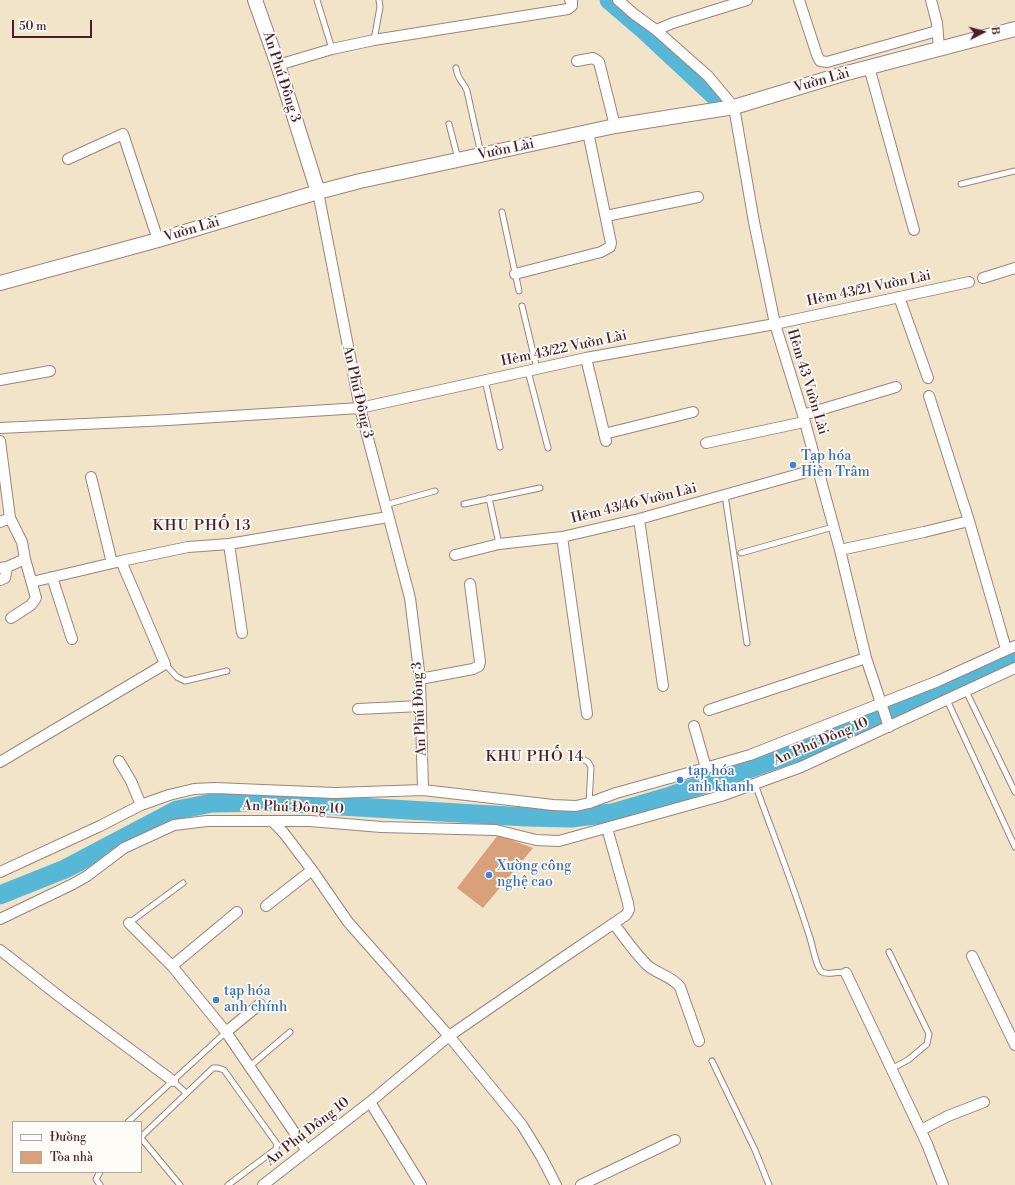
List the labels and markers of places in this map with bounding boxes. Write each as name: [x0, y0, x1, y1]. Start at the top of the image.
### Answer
place label: Tạp hóa Hiền Trâm: [801, 449, 870, 482]
marker: Tạp hóa Hiền Trâm: [788, 460, 798, 470]
place label: tạp hóa anh khanh: [688, 764, 754, 796]
marker: tạp hóa anh khanh: [675, 775, 685, 785]
place label: Xường công nghệ cao: [497, 859, 571, 892]
marker: Xường công nghệ cao: [484, 870, 494, 880]
place label: tạp hóa anh chính: [224, 984, 287, 1016]
marker: tạp hóa anh chính: [211, 995, 221, 1005]

